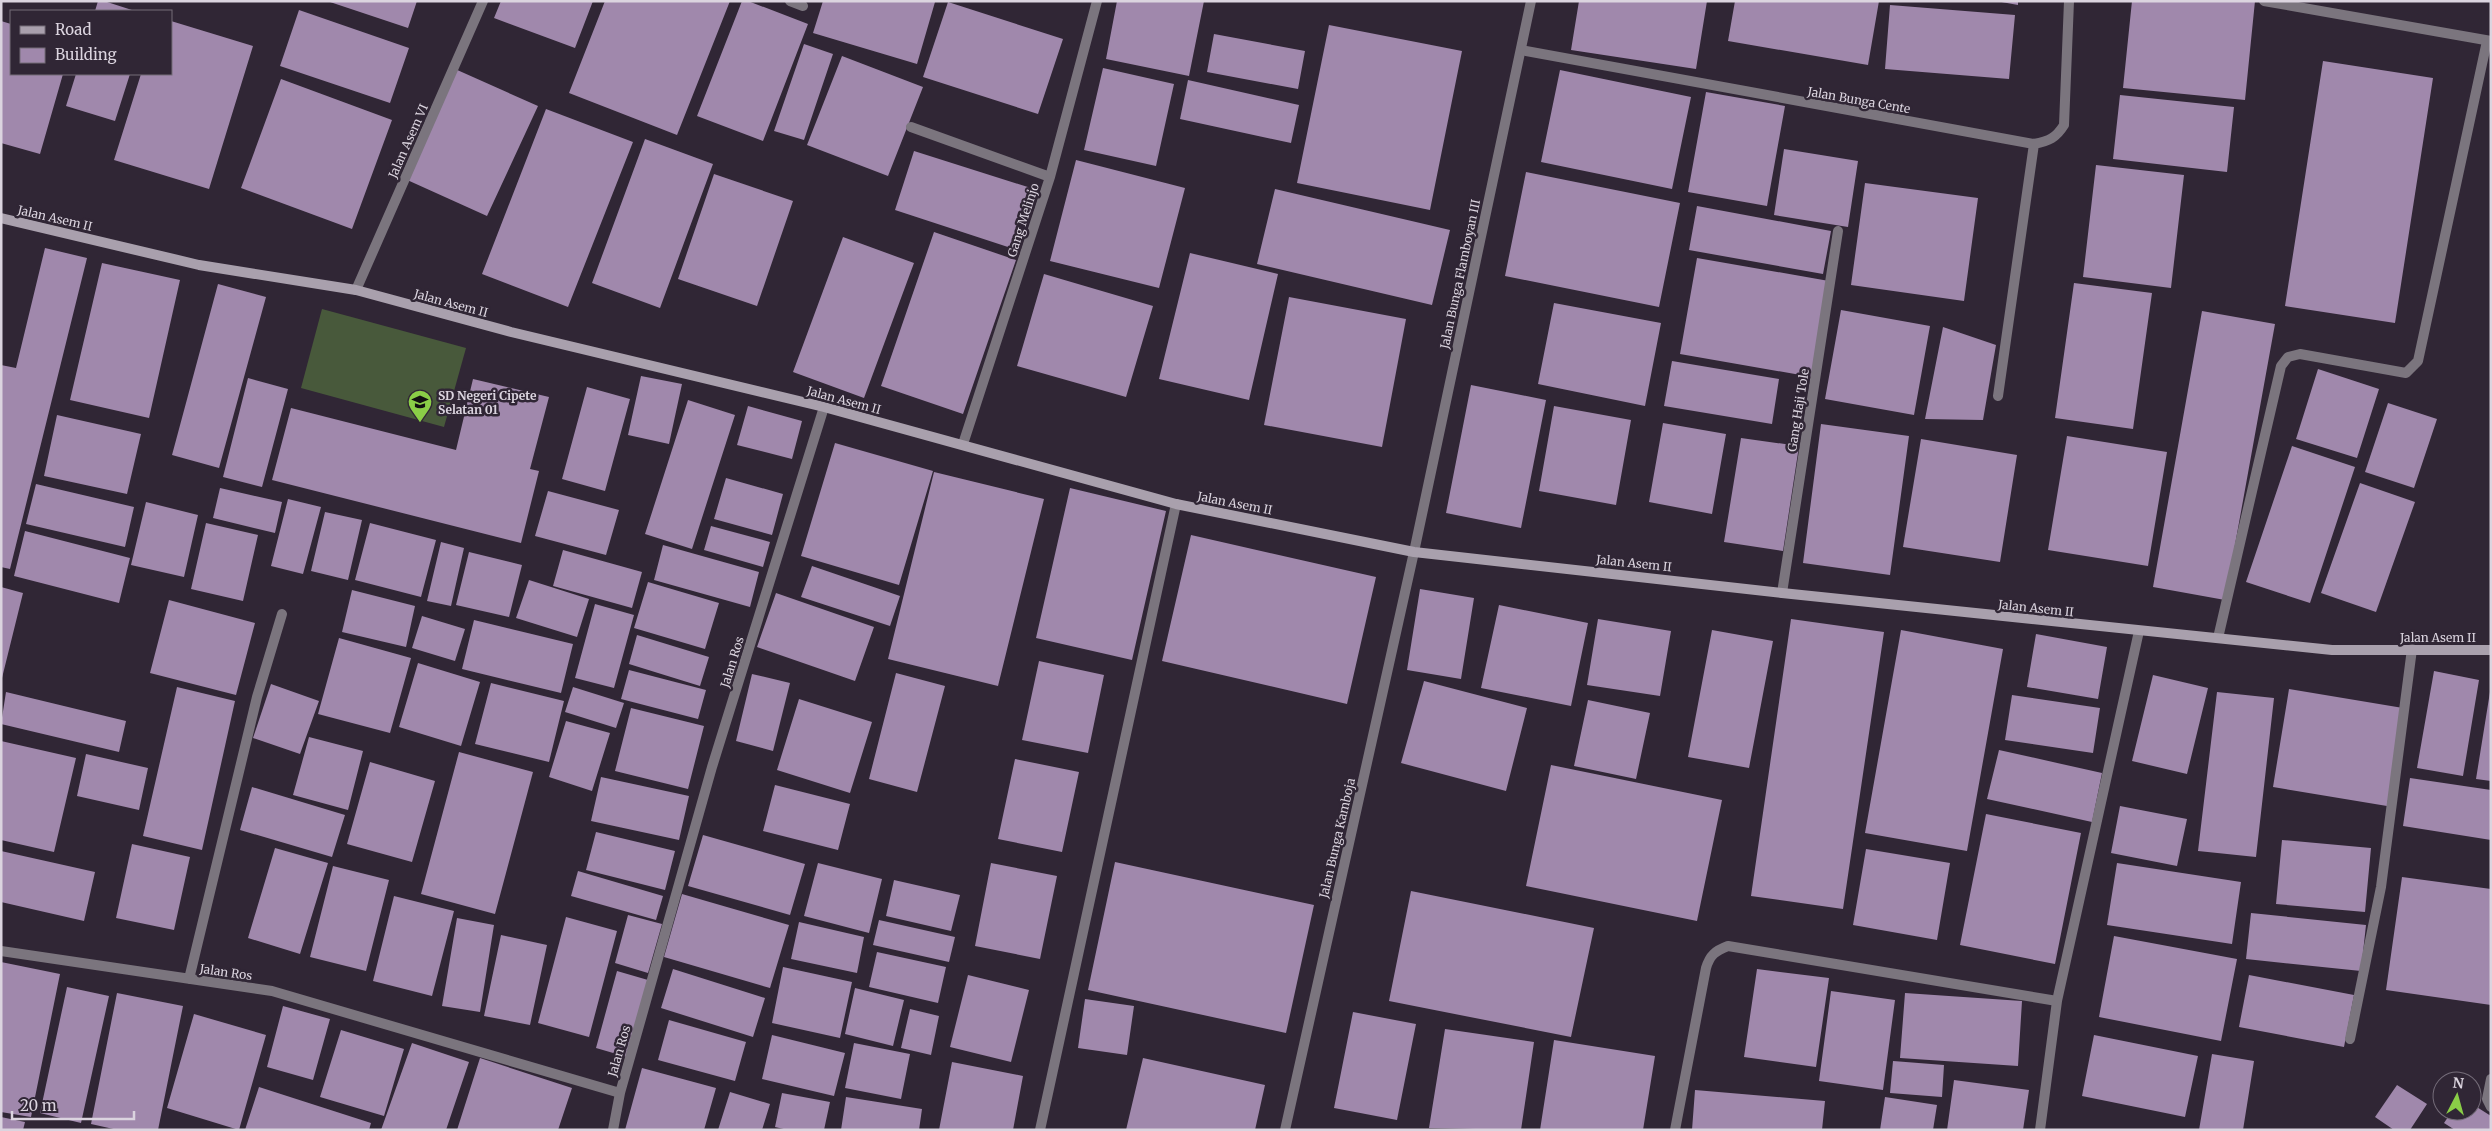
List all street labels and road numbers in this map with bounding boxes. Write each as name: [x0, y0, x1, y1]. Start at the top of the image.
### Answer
street label: Jalan Bunga Cente: [1806, 83, 1911, 116]
street label: Jalan Asem VI: [385, 102, 431, 181]
street label: Gang Melinjo: [1004, 181, 1042, 259]
street label: Jalan Bunga Flamboyan III: [1437, 198, 1483, 351]
street label: Jalan Asem II: [15, 202, 94, 234]
street label: Jalan Asem II: [411, 286, 490, 320]
street label: Gang Haji Tole: [1784, 367, 1812, 453]
street label: Jalan Asem II: [804, 383, 883, 417]
street label: Jalan Asem II: [1195, 488, 1274, 518]
street label: Jalan Asem II: [1594, 551, 1673, 574]
street label: Jalan Asem II: [1996, 596, 2075, 619]
street label: Jalan Asem II: [2399, 630, 2476, 645]
street label: Jalan Ros: [717, 635, 747, 690]
street label: Jalan Bunga Kamboja: [1316, 776, 1358, 900]
street label: Jalan Ros: [198, 961, 253, 983]
street label: Jalan Ros: [604, 1024, 634, 1079]

